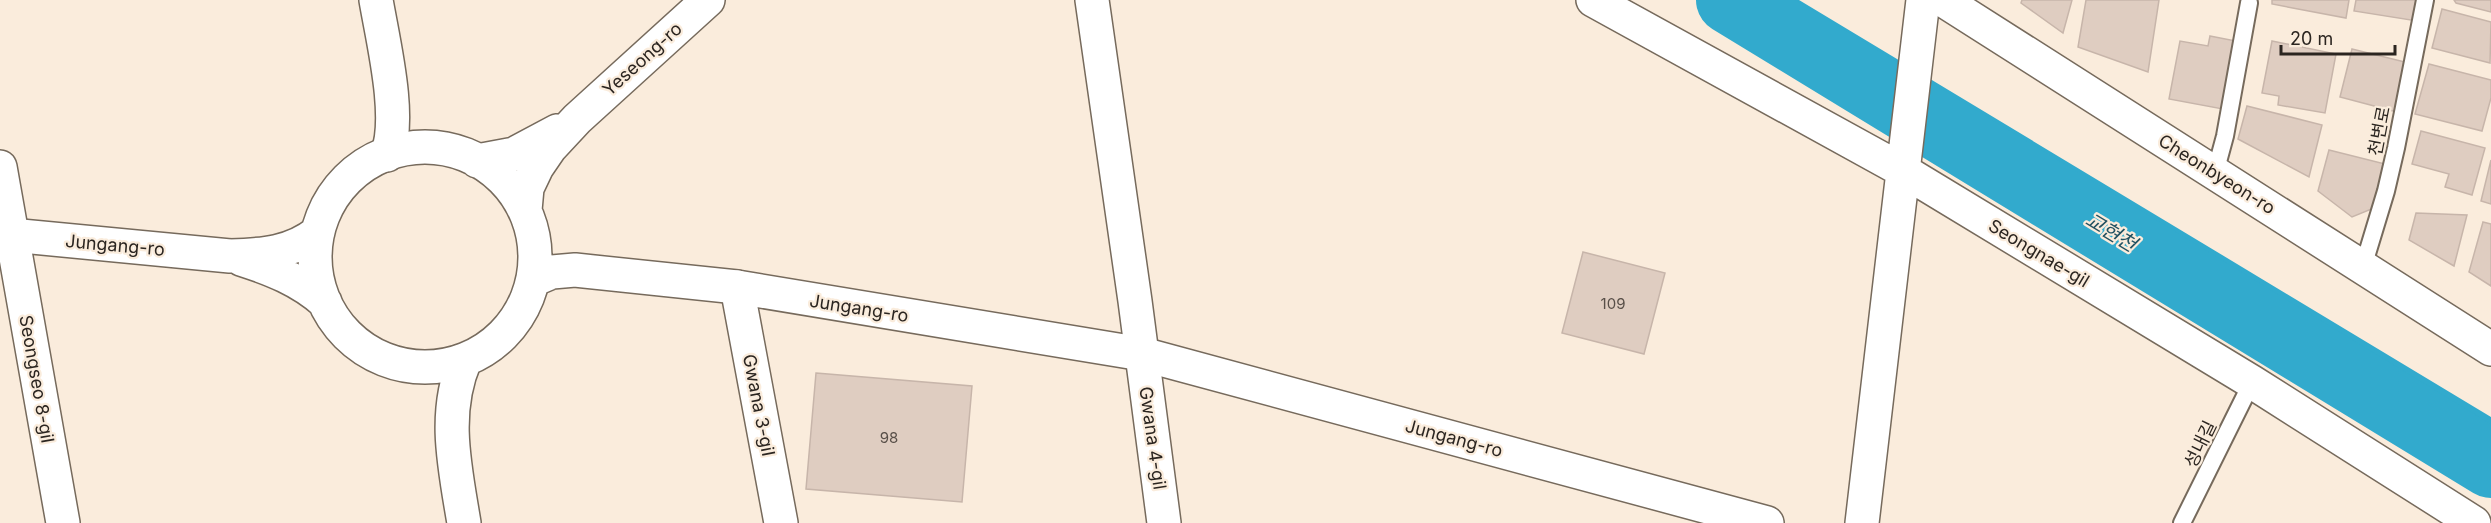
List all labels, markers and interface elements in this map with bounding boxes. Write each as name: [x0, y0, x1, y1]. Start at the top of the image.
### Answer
street label: Yeseong-ro: [598, 18, 686, 100]
scale bar: [2281, 18, 2395, 56]
text: 20 m: [2290, 28, 2333, 49]
street label: 천변로: [2364, 105, 2394, 157]
street label: Cheonbyeon-ro: [2155, 130, 2279, 218]
water label: 교현천: [2081, 207, 2143, 258]
street label: Seongnae-gil: [1985, 215, 2093, 291]
street label: Jungang-ro: [64, 230, 166, 260]
street label: Jungang-ro: [808, 290, 910, 326]
house number: 109: [1601, 294, 1625, 313]
street label: Seongseo 8-gil: [15, 313, 59, 445]
street label: Gwana 3-gil: [739, 352, 779, 458]
street label: Gwana 4-gil: [1135, 385, 1171, 491]
street label: Jungang-ro: [1403, 415, 1505, 461]
street label: 성내길: [2180, 417, 2220, 471]
house number: 98: [880, 428, 898, 447]

